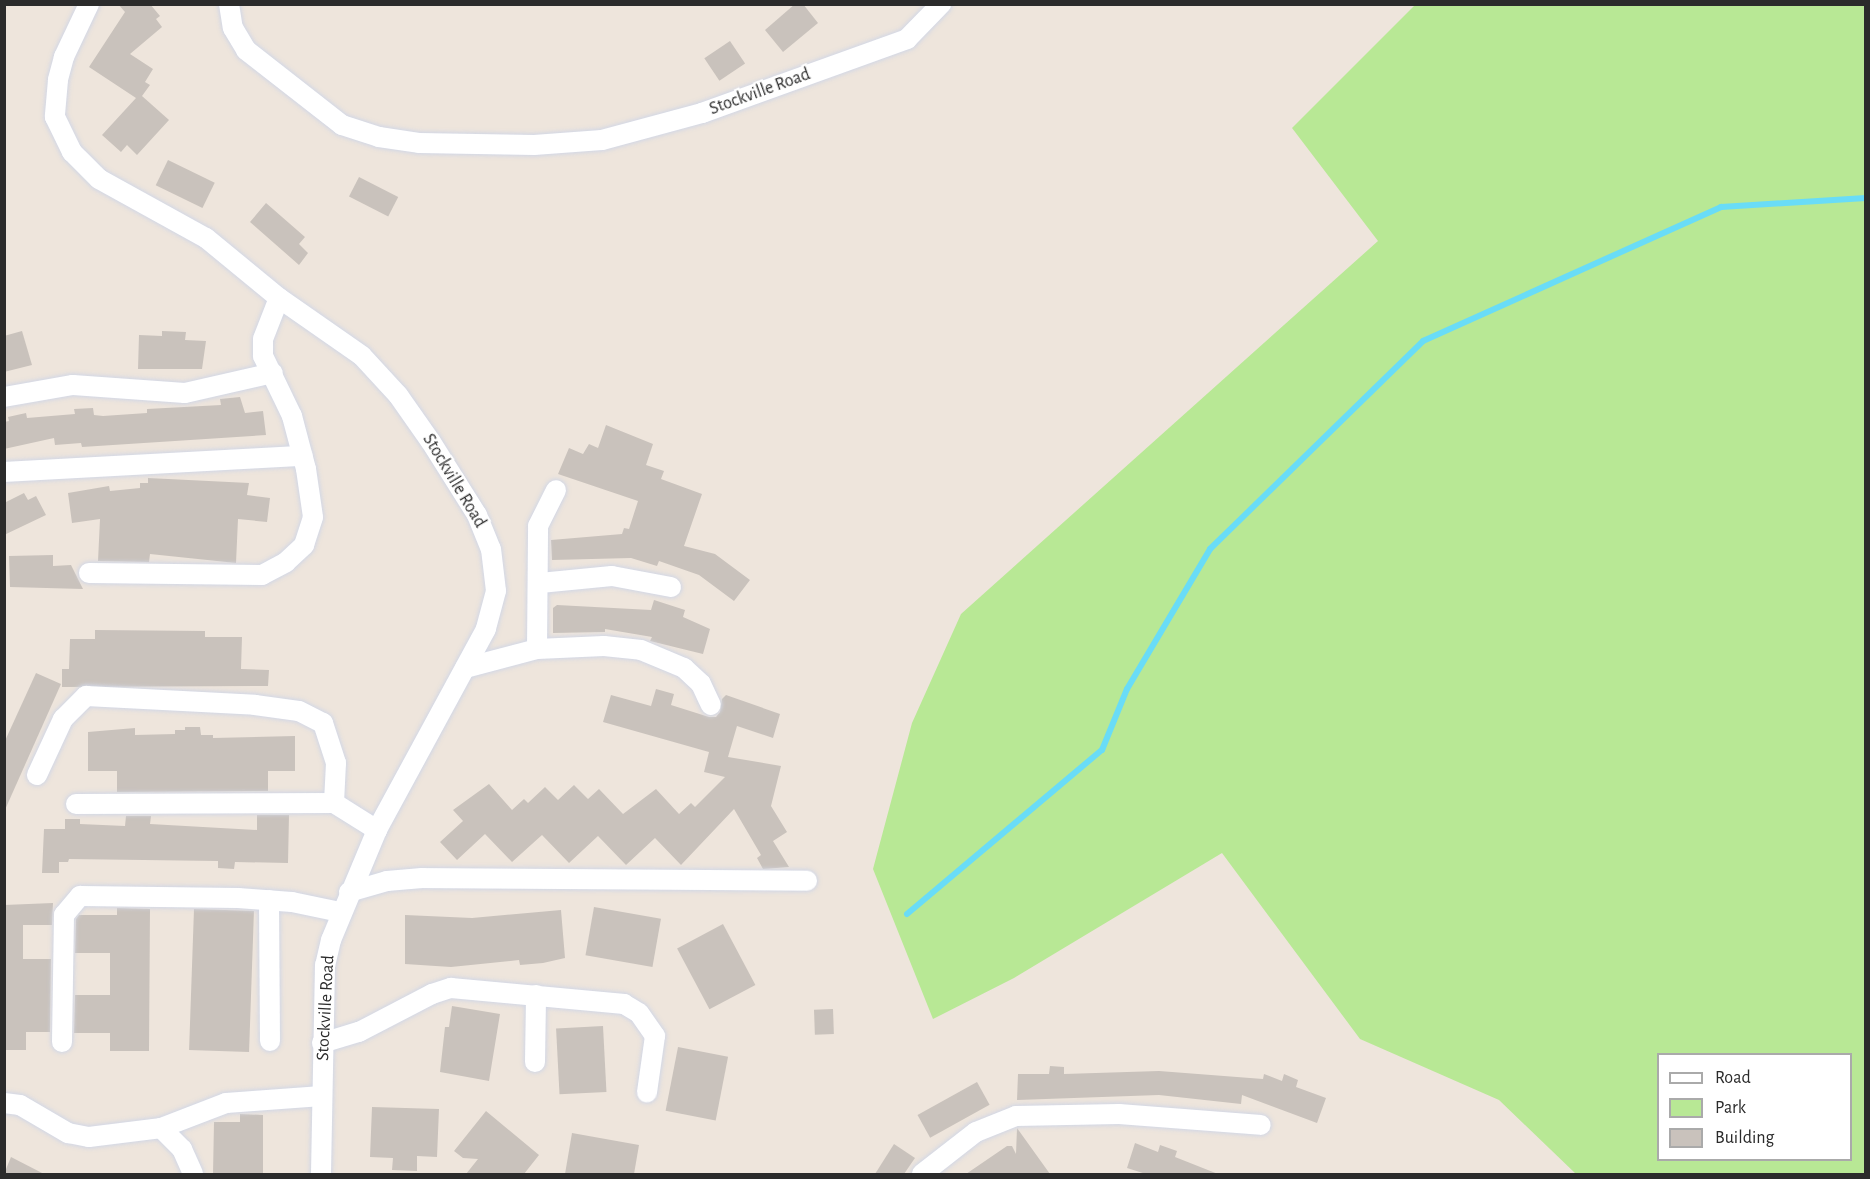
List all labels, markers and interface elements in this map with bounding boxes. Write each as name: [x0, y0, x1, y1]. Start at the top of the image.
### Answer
street label: Stockville Road: [707, 64, 813, 120]
street label: Stockville Road: [417, 430, 491, 532]
street label: Stockville Road: [312, 955, 340, 1061]
legend: [1657, 1053, 1852, 1161]
text: Road: [1715, 1069, 1751, 1087]
text: Park: [1715, 1099, 1746, 1117]
text: Building: [1715, 1129, 1774, 1147]

